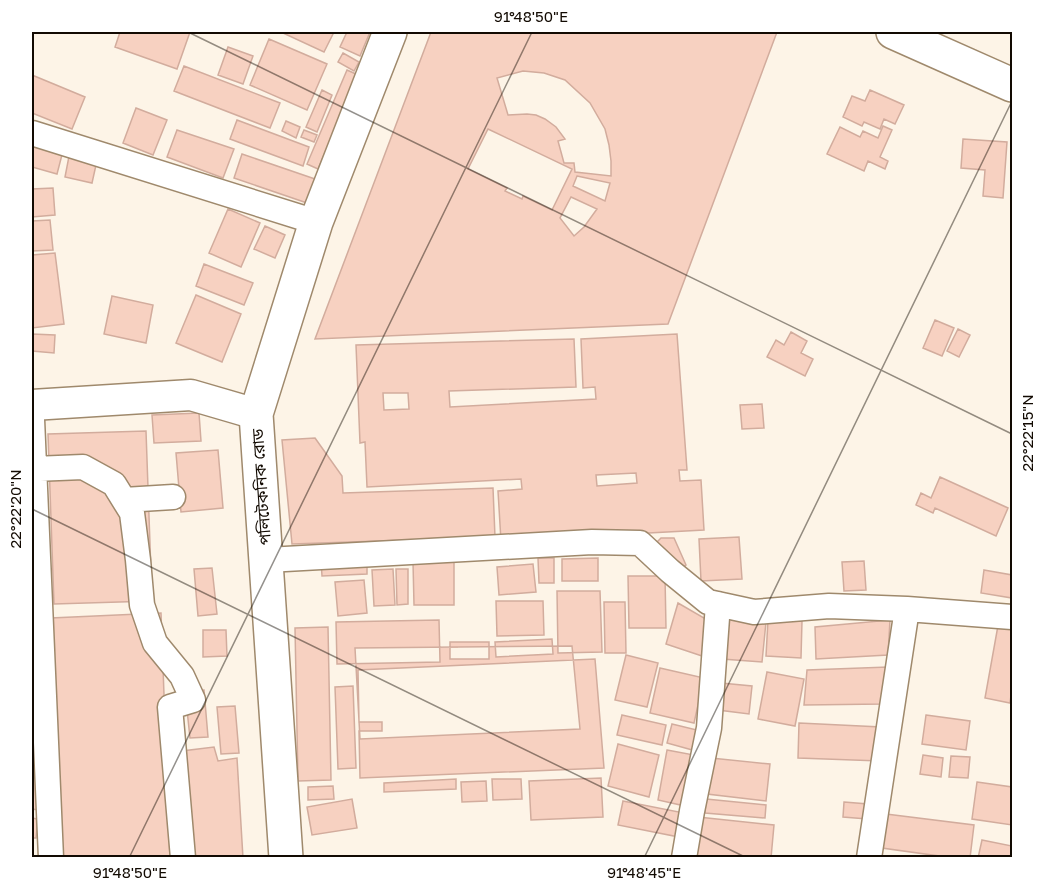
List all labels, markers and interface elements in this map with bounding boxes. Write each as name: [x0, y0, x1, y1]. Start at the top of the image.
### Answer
text: 91°48'50"E: [494, 7, 568, 25]
text: 22°22'15"N: [1018, 394, 1036, 472]
street label: পলিটেকনিক রোড: [247, 428, 275, 546]
text: 22°22'20"N: [6, 469, 24, 549]
text: 91°48'50"E: [93, 863, 167, 881]
text: 91°48'45"E: [607, 863, 681, 881]

